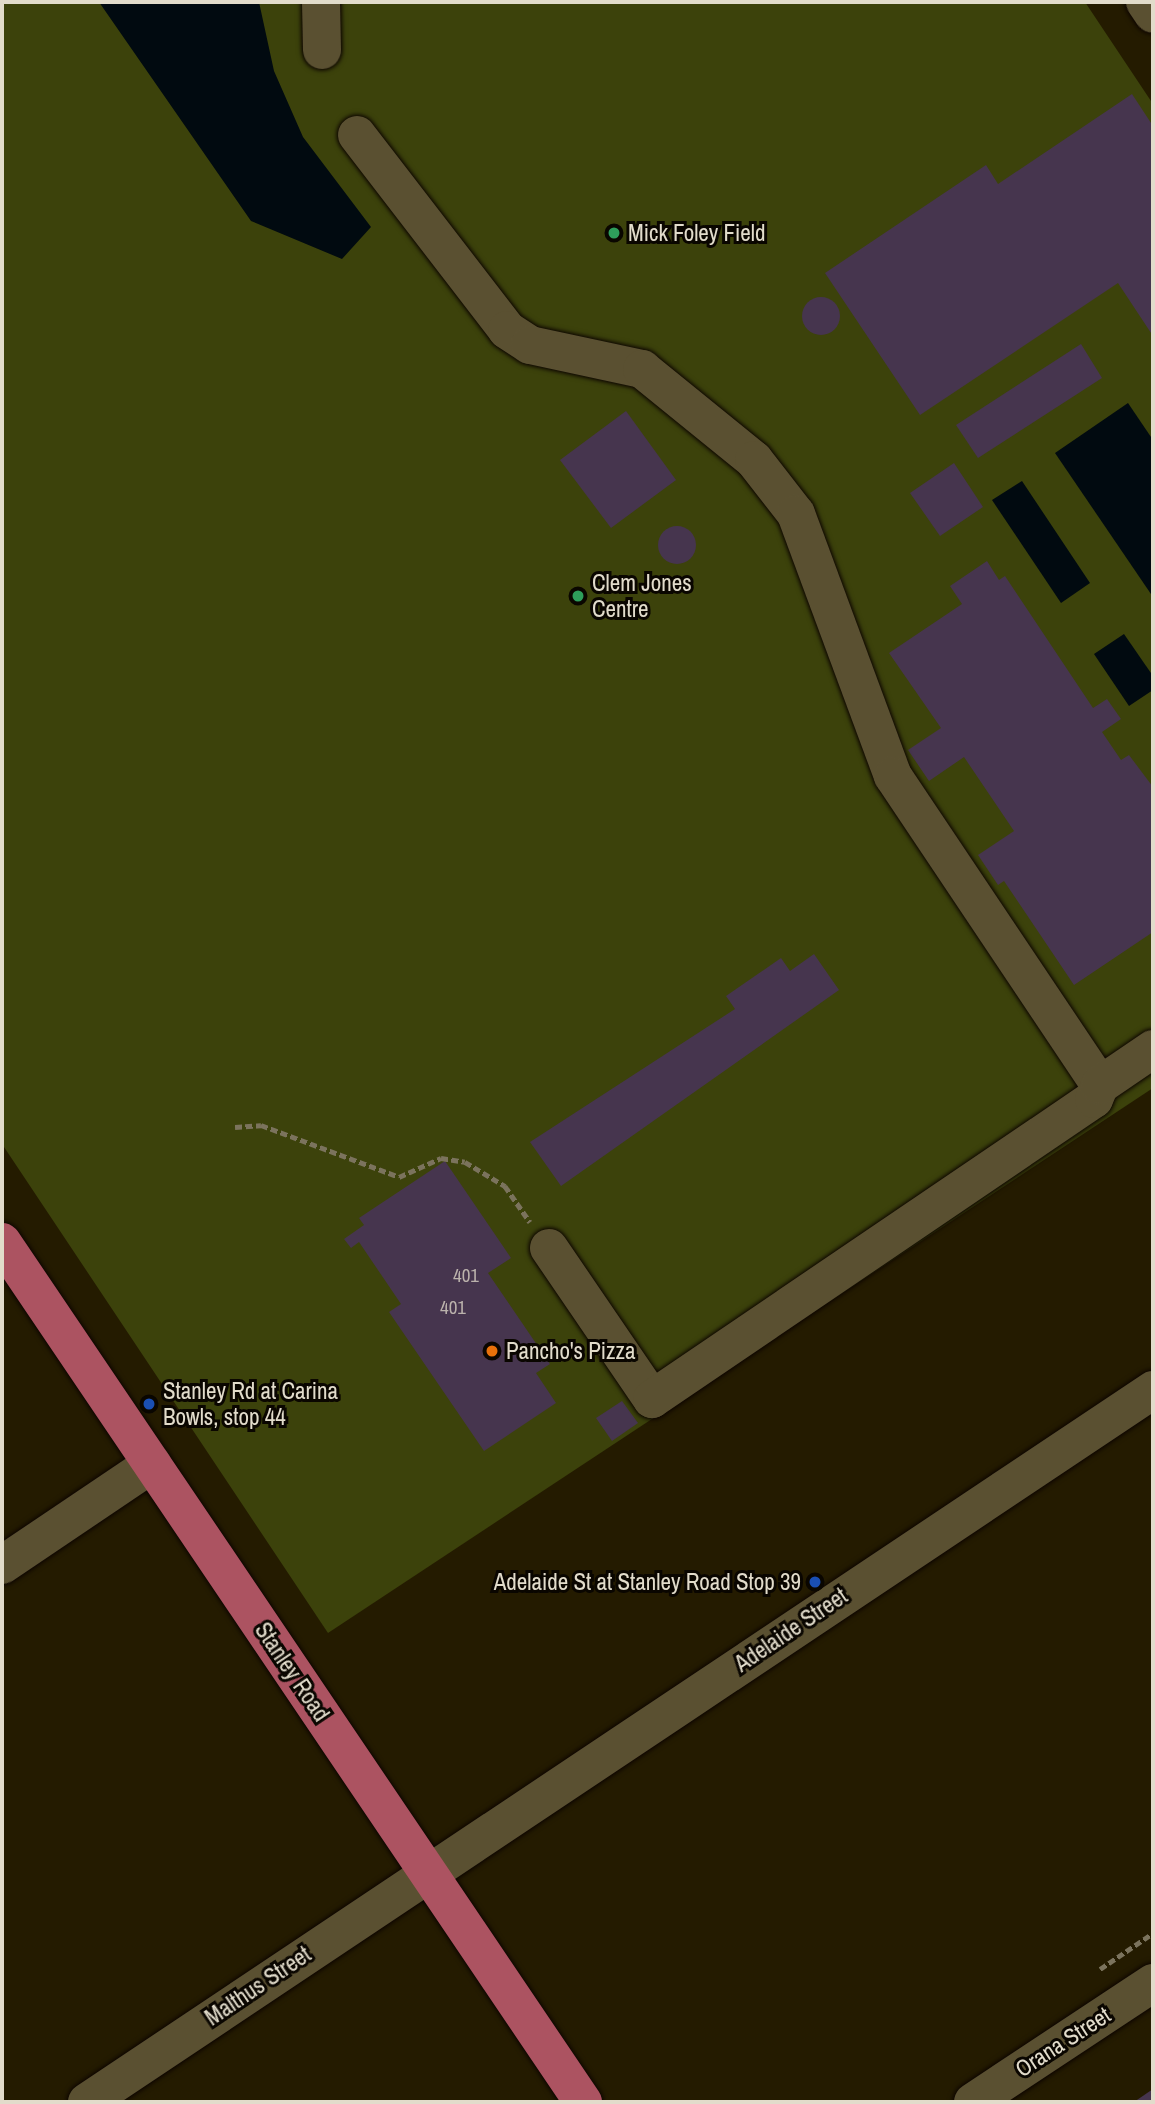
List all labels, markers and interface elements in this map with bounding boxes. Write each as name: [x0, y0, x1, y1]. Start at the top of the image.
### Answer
place label: Mick Foley Field: [628, 219, 765, 247]
marker: Mick Foley Field: [606, 225, 622, 241]
place label: Clem Jones Centre: [592, 569, 692, 623]
marker: Clem Jones Centre: [570, 588, 586, 604]
house number: 401: [453, 1265, 479, 1287]
house number: 401: [440, 1297, 466, 1319]
place label: Pancho's Pizza: [506, 1337, 635, 1365]
marker: Pancho's Pizza: [484, 1343, 500, 1359]
place label: Stanley Rd at Carina Bowls, stop 44: [163, 1377, 338, 1431]
marker: Stanley Rd at Carina Bowls, stop 44: [141, 1396, 157, 1412]
place label: Adelaide St at Stanley Road Stop 39: [494, 1568, 801, 1596]
marker: Adelaide St at Stanley Road Stop 39: [807, 1574, 823, 1590]
street label: Adelaide Street: [729, 1582, 853, 1678]
street label: Stanley Road: [249, 1617, 335, 1727]
street label: Malthus Street: [200, 1941, 316, 2031]
street label: Orana Street: [1010, 2001, 1116, 2083]

